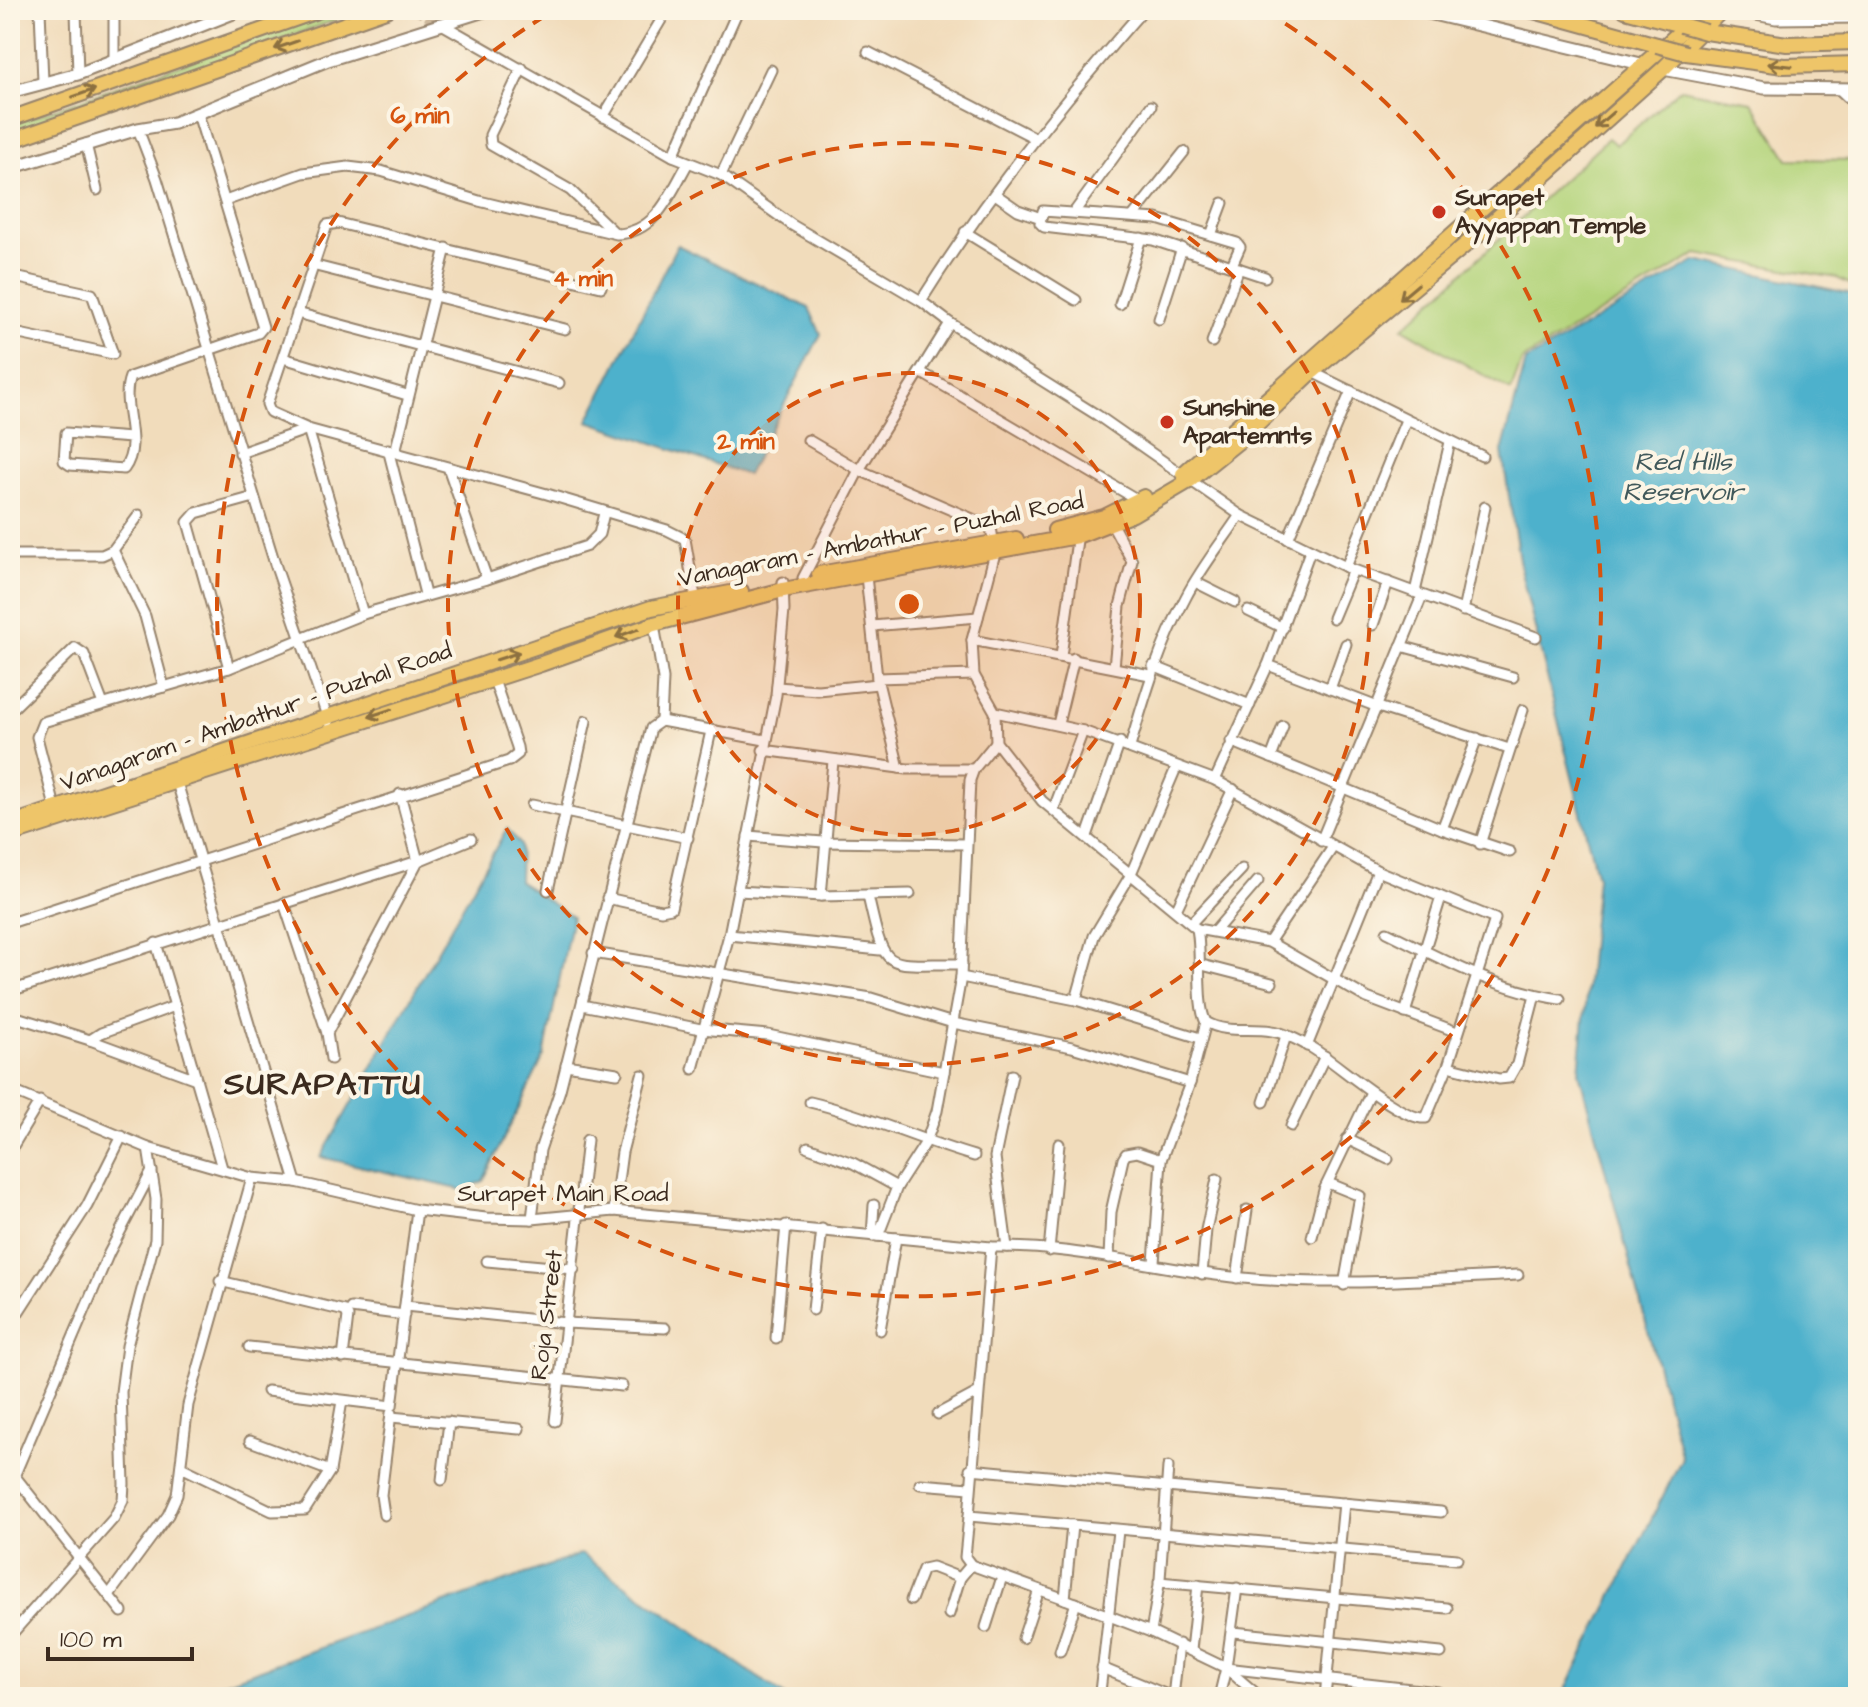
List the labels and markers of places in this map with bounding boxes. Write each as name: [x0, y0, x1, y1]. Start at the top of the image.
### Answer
place label: Surapet Ayyappan Temple: [1454, 181, 1646, 245]
marker: Surapet Ayyappan Temple: [1430, 203, 1448, 221]
place label: Sunshine Apartemnts: [1182, 391, 1312, 453]
marker: Sunshine Apartemnts: [1158, 413, 1176, 431]
centre of rings: [895, 590, 923, 618]

